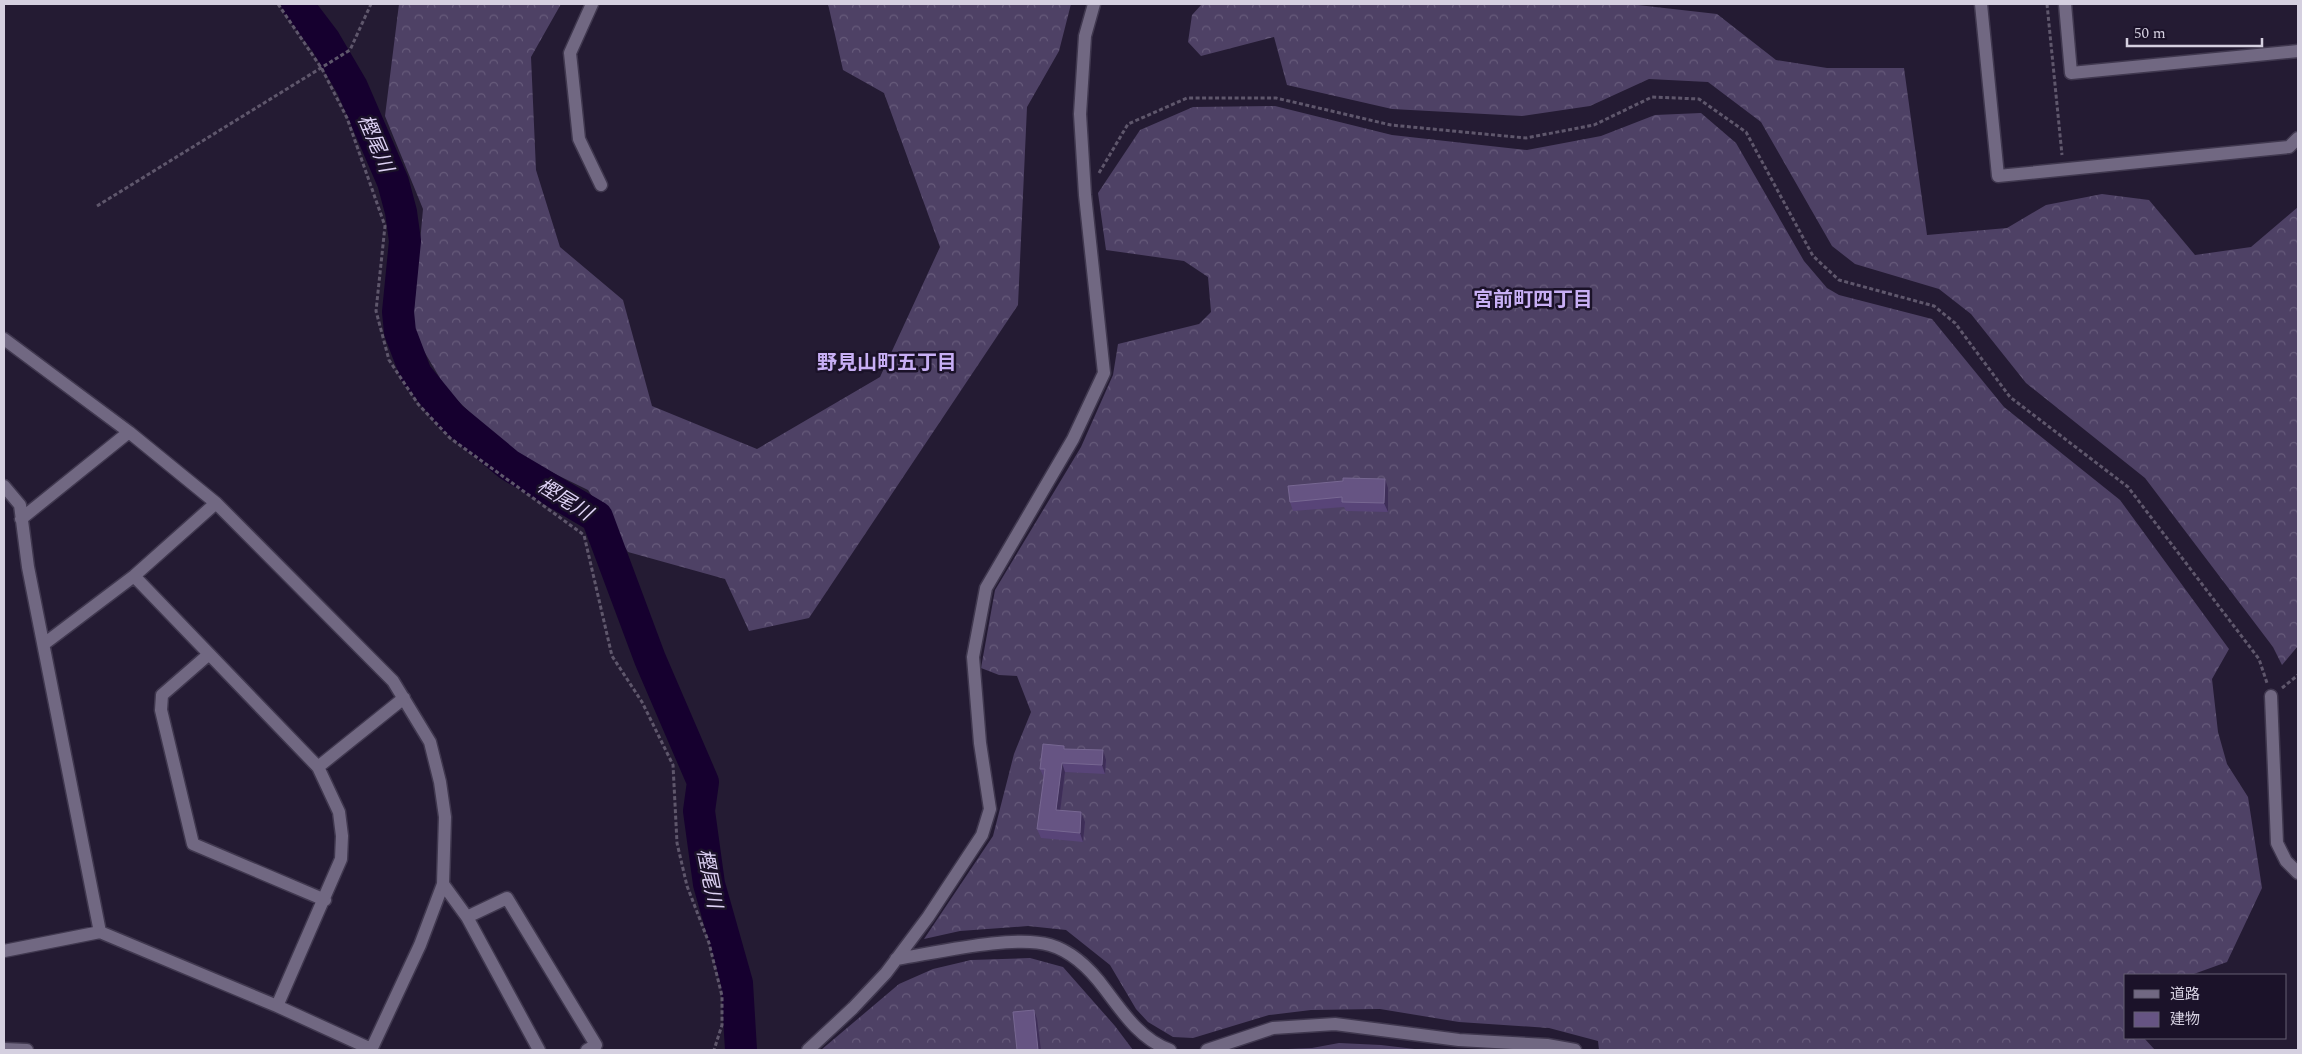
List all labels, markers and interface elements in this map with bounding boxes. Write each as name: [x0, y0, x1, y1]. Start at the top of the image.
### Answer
scale bar: [2127, 15, 2262, 47]
text: 50 m: [2134, 22, 2166, 45]
water label: 樫尾川: [350, 110, 401, 179]
district label: 宮前町四丁目: [1473, 285, 1593, 315]
district label: 野見山町五丁目: [817, 348, 957, 378]
water label: 樫尾川: [531, 471, 600, 530]
water label: 樫尾川: [689, 846, 730, 912]
legend: [2124, 974, 2287, 1039]
text: 道路: [2170, 983, 2200, 1006]
text: 建物: [2170, 1008, 2200, 1031]

